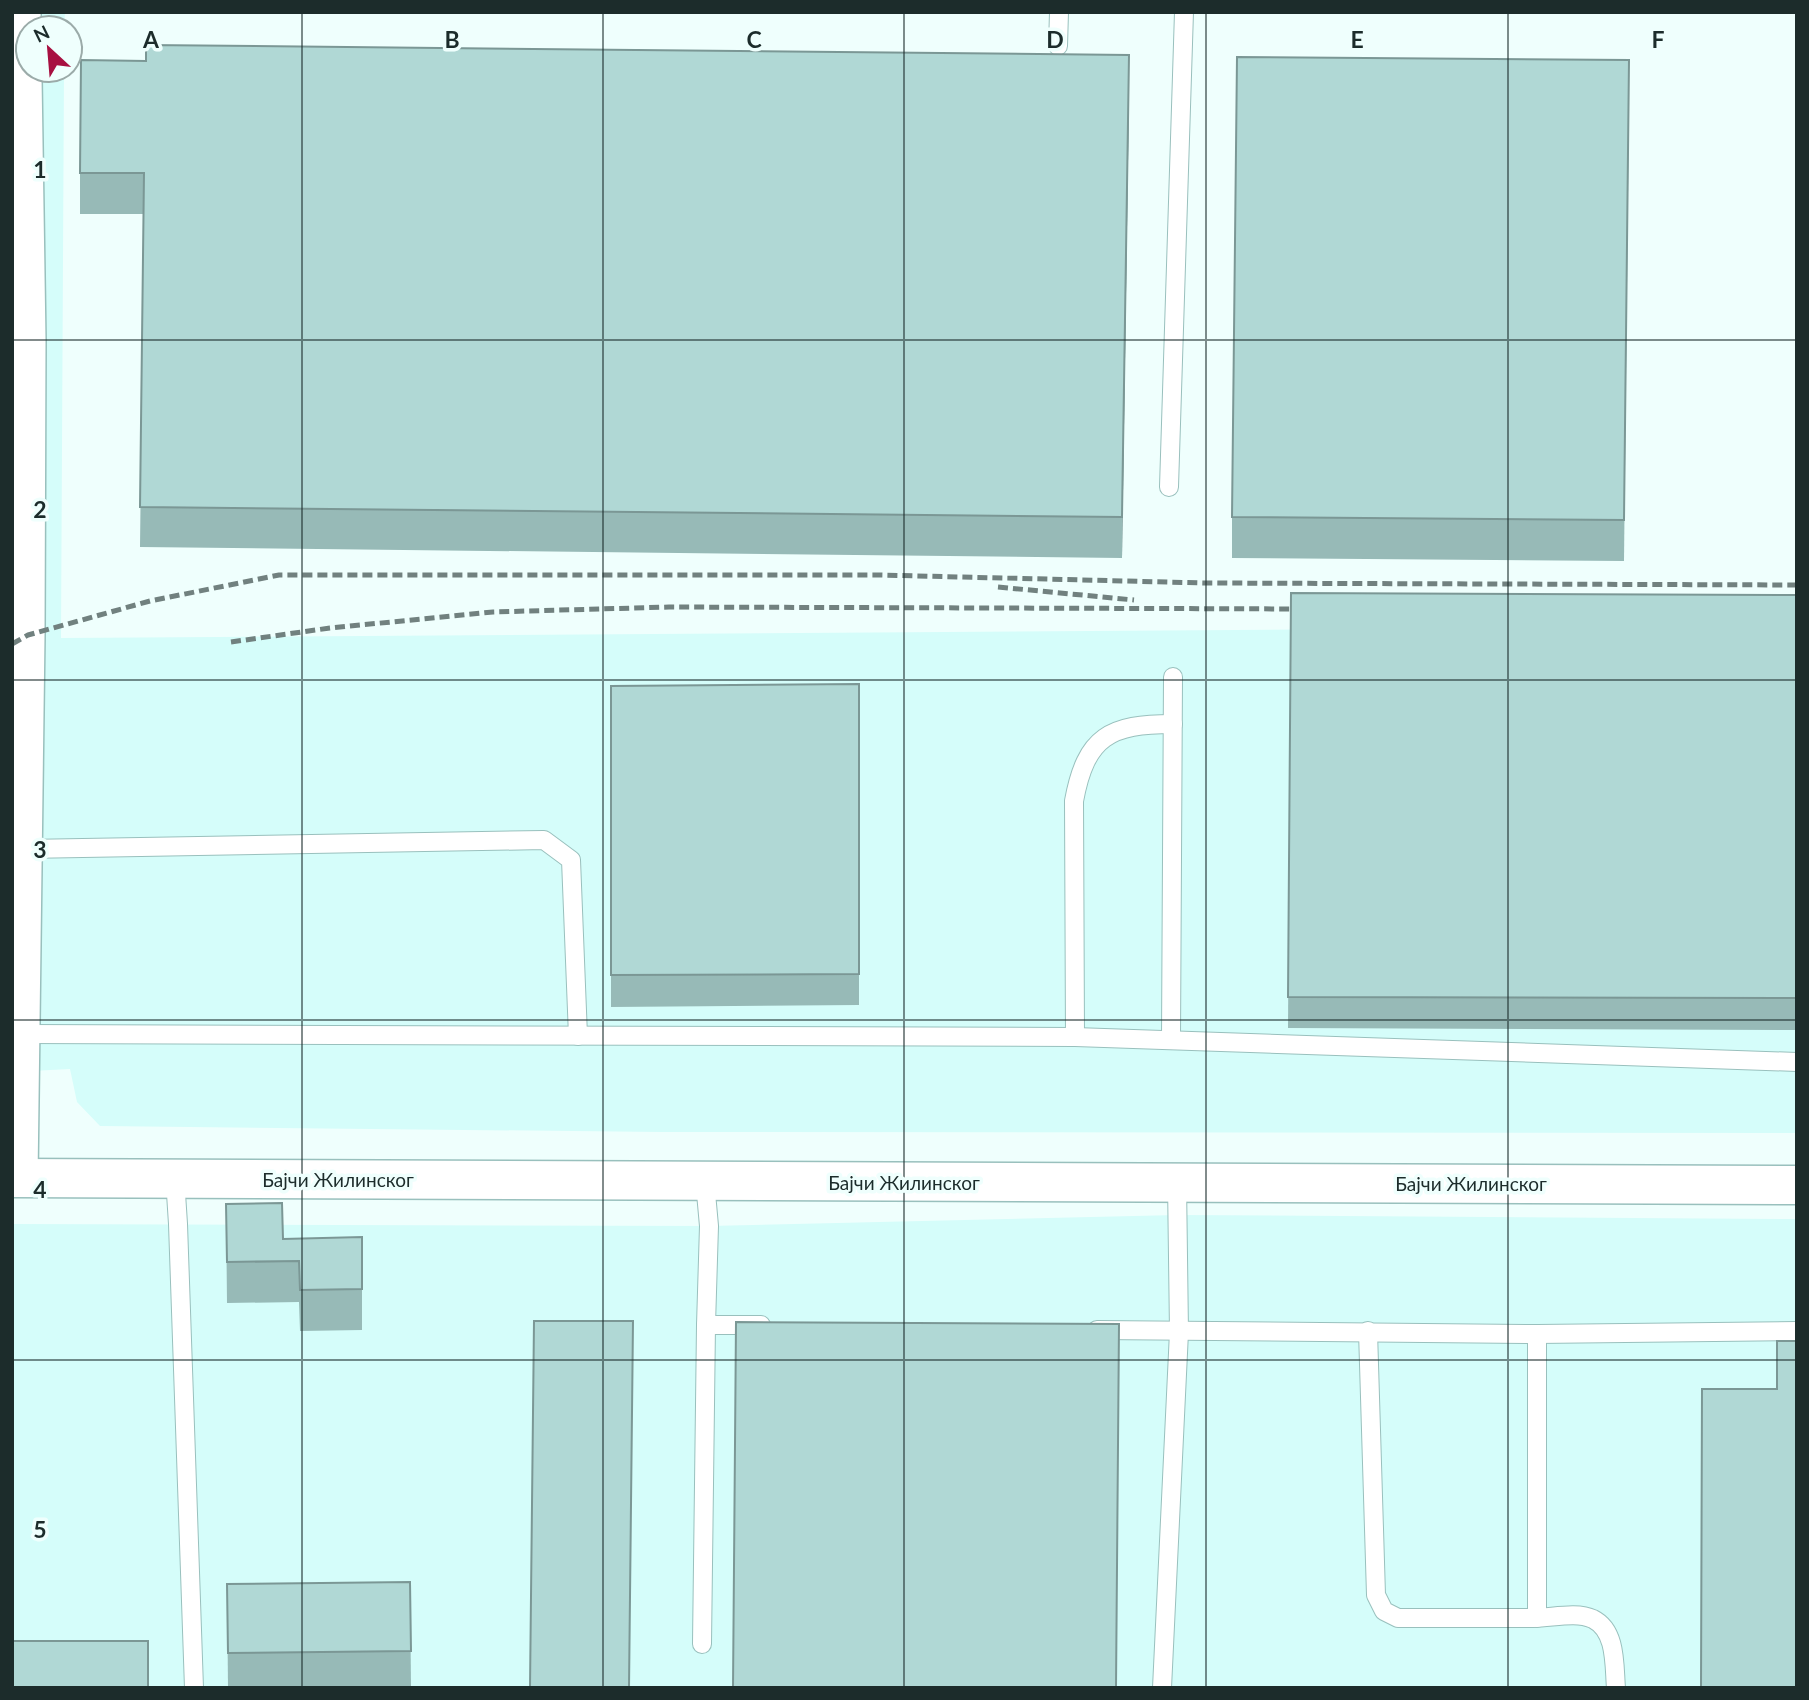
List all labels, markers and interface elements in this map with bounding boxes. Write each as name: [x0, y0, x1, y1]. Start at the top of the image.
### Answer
north arrow: [14, 14, 84, 84]
text: N: [30, 20, 53, 47]
text: A: [142, 25, 160, 53]
text: B: [444, 25, 460, 53]
text: C: [746, 25, 762, 53]
text: D: [1046, 25, 1064, 53]
text: E: [1350, 25, 1364, 53]
text: F: [1651, 25, 1665, 53]
text: 1: [33, 155, 47, 183]
text: 2: [33, 495, 47, 523]
text: 3: [33, 835, 47, 863]
street label: Бајчи Жилинског: [262, 1168, 414, 1191]
street label: Бајчи Жилинског: [828, 1171, 980, 1194]
street label: Бајчи Жилинског: [1395, 1172, 1547, 1195]
text: 4: [33, 1175, 47, 1203]
text: 5: [33, 1515, 47, 1543]

